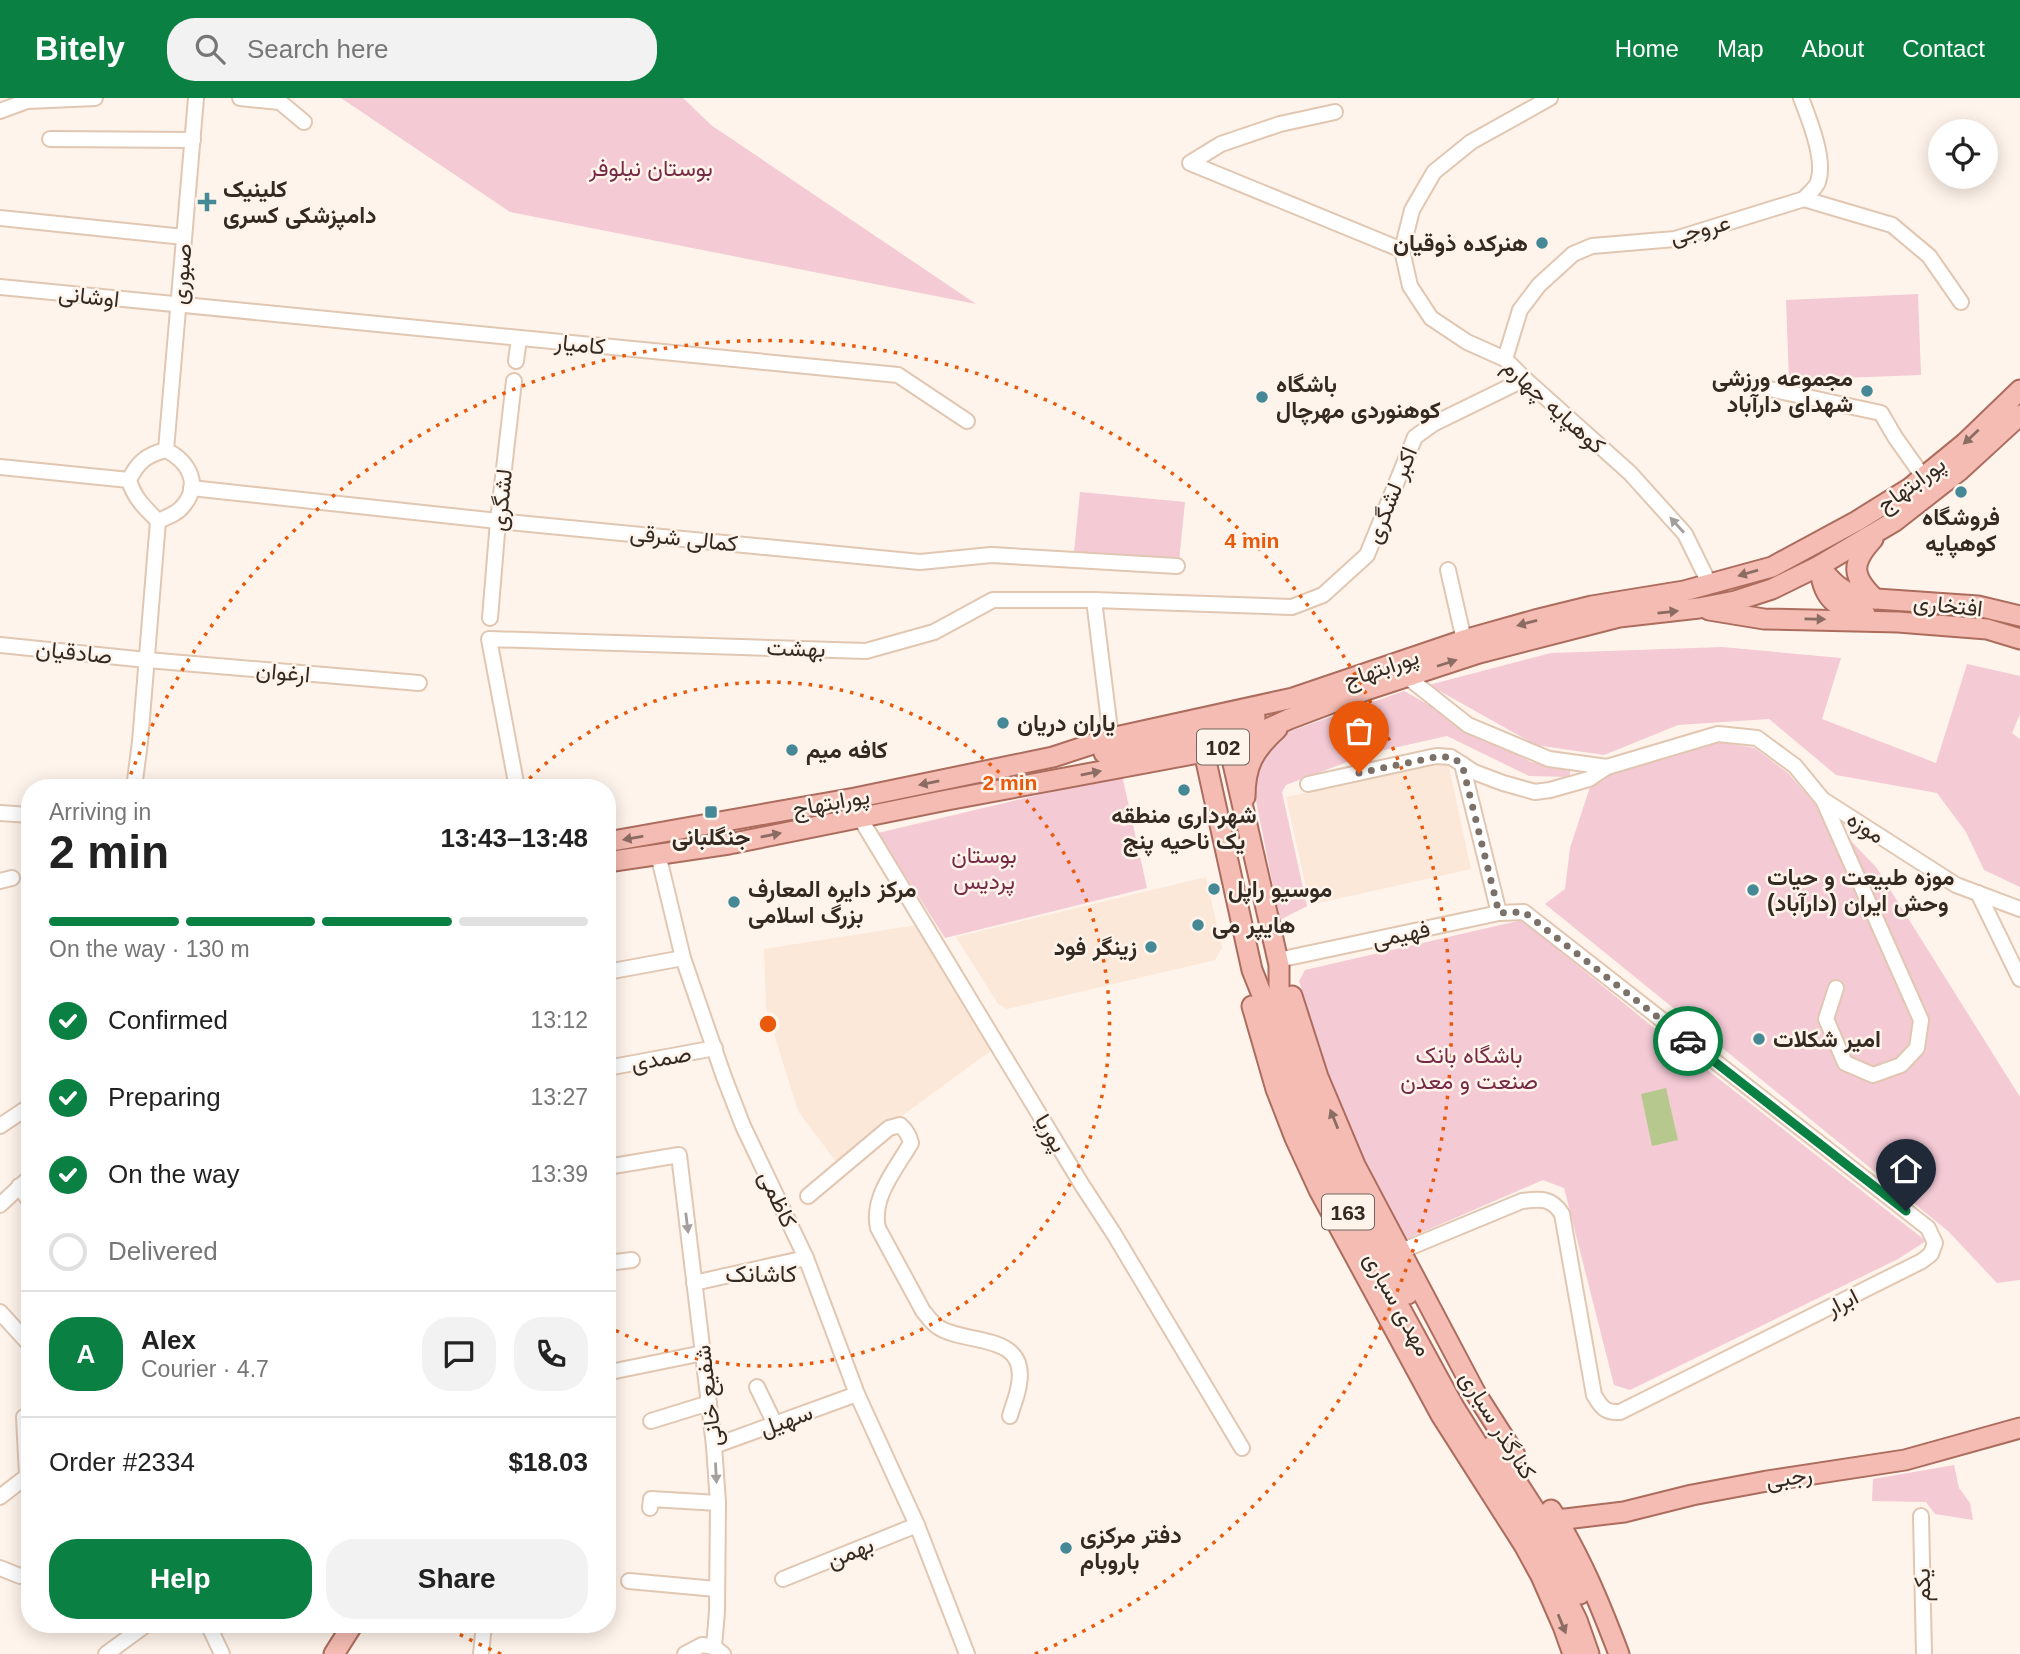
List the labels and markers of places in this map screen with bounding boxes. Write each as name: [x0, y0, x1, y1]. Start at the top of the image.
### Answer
place label: کلینیک دامپزشکی کسری: [223, 176, 377, 231]
marker: کلینیک دامپزشکی کسری: [197, 192, 217, 212]
place label: هنرکده ذوقیان: [1393, 230, 1528, 258]
marker: هنرکده ذوقیان: [1534, 235, 1550, 251]
place label: مجموعه ورزشی شهدای دارآباد: [1712, 365, 1853, 419]
place label: باشگاه کوهنوردی مهرچال: [1276, 371, 1441, 426]
marker: مجموعه ورزشی شهدای دارآباد: [1859, 383, 1875, 399]
marker: باشگاه کوهنوردی مهرچال: [1254, 389, 1270, 405]
marker: فروشگاه کوهپایه: [1953, 484, 1969, 500]
place label: فروشگاه کوهپایه: [1922, 504, 2000, 559]
pin: [1329, 701, 1389, 773]
place label: یاران دریان: [1017, 710, 1115, 738]
marker: یاران دریان: [995, 715, 1011, 731]
place label: کافه میم: [806, 737, 888, 765]
marker: کافه میم: [784, 742, 800, 758]
marker: شهرداری منطقه یک ناحیه پنج: [1176, 782, 1192, 798]
place label: شهرداری منطقه یک ناحیه پنج: [1111, 802, 1257, 857]
marker: جنگلبانی: [703, 804, 719, 820]
place label: جنگلبانی: [672, 824, 750, 851]
place label: موزه طبیعت و حیات وحش ایران (دارآباد): [1767, 864, 1955, 918]
place label: مرکز دایره المعارف بزرگ اسلامی: [748, 876, 917, 930]
place label: موسیو راپل: [1228, 876, 1332, 905]
marker: موسیو راپل: [1206, 881, 1222, 897]
marker: موزه طبیعت و حیات وحش ایران (دارآباد): [1745, 882, 1761, 898]
marker: مرکز دایره المعارف بزرگ اسلامی: [726, 894, 742, 910]
place label: هایپر می: [1212, 912, 1295, 941]
marker: هایپر می: [1190, 917, 1206, 933]
place label: زینگر فود: [1054, 934, 1137, 962]
marker: زینگر فود: [1143, 939, 1159, 955]
centre of rings: [756, 1012, 780, 1036]
place label: امیر شکلات: [1773, 1026, 1881, 1054]
marker: امیر شکلات: [1751, 1031, 1767, 1047]
pin: [1876, 1139, 1936, 1211]
place label: دفتر مرکزی باروبام: [1080, 1522, 1182, 1576]
marker: دفتر مرکزی باروبام: [1058, 1540, 1074, 1556]

